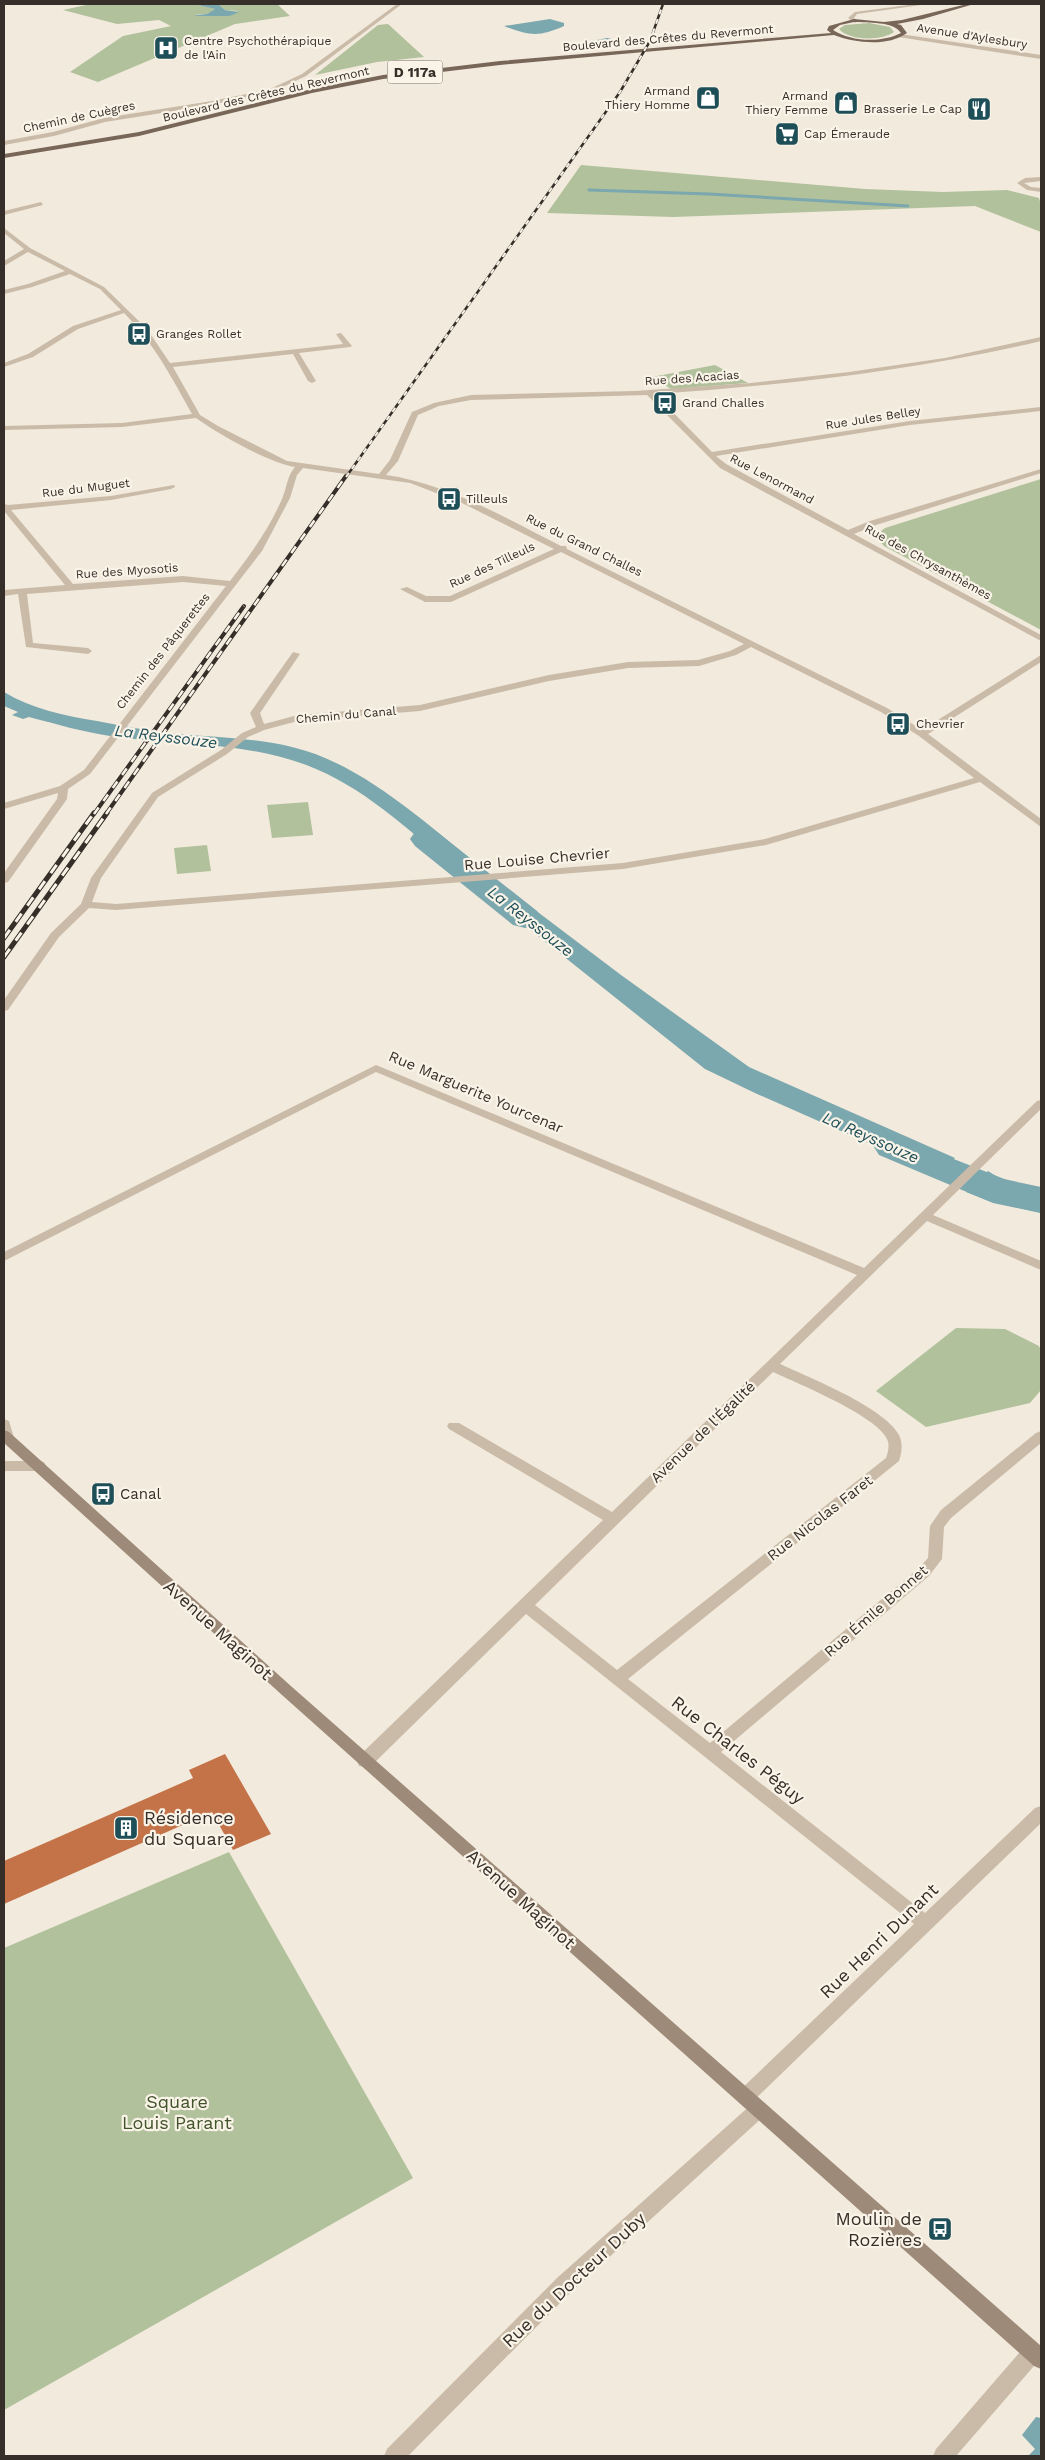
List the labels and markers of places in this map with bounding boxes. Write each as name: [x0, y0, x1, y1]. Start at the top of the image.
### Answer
place label: Centre Psychothérapique de l'Ain: [184, 34, 332, 62]
hospital icon: Centre Psychothérapique de l'Ain: [153, 35, 179, 61]
place label: Armand Thiery Homme: [605, 84, 690, 112]
shop icon: Armand Thiery Homme: [695, 85, 721, 111]
place label: Armand Thiery Femme: [745, 89, 828, 117]
shop icon: Armand Thiery Femme: [833, 90, 859, 116]
restaurant icon: Brasserie Le Cap: [966, 96, 992, 122]
place label: Brasserie Le Cap: [863, 102, 962, 116]
supermarket icon: Cap Émeraude: [774, 121, 800, 147]
place label: Cap Émeraude: [804, 127, 890, 141]
bus stop icon: Granges Rollet: [126, 321, 152, 347]
place label: Granges Rollet: [156, 327, 241, 341]
bus stop icon: Grand Challes: [652, 390, 678, 416]
place label: Grand Challes: [682, 396, 764, 410]
bus stop icon: Tilleuls: [436, 486, 462, 512]
place label: Tilleuls: [466, 492, 508, 506]
bus stop icon: Chevrier: [885, 711, 911, 737]
place label: Chevrier: [916, 717, 965, 731]
bus stop icon: Canal: [90, 1481, 116, 1507]
place label: Canal: [120, 1485, 162, 1503]
place label: Résidence du Square: [144, 1807, 234, 1849]
building icon: Résidence du Square: [113, 1815, 139, 1841]
place label: Moulin de Rozières: [836, 2208, 922, 2250]
bus stop icon: Moulin de Rozières: [927, 2216, 953, 2242]

